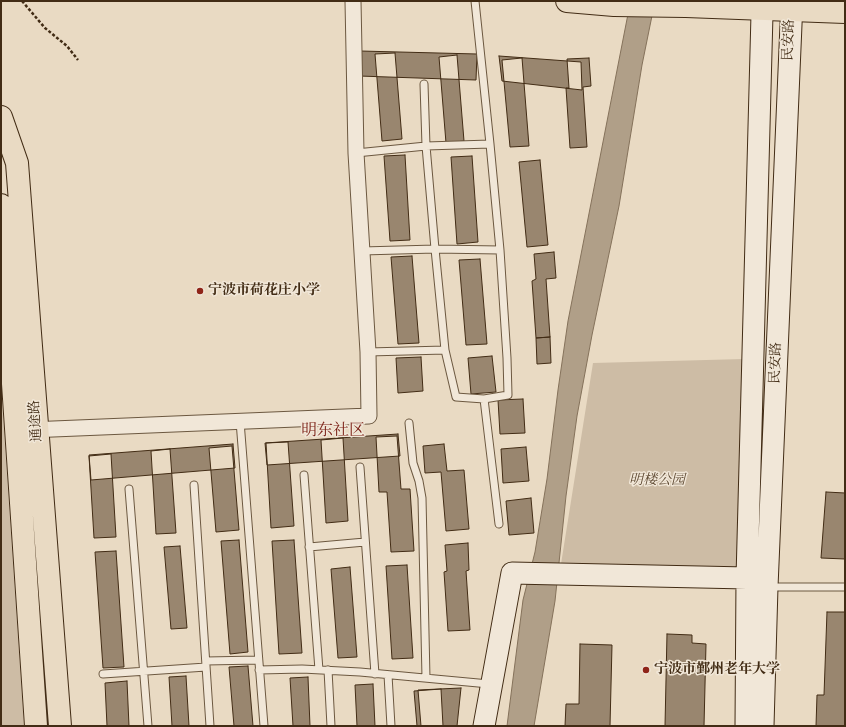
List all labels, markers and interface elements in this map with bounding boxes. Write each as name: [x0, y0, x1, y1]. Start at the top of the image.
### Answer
street label: 民安路: [780, 19, 798, 61]
place label: 宁波市荷花庄小学: [208, 283, 320, 299]
marker: 宁波市荷花庄小学: [195, 286, 205, 296]
street label: 民安路: [767, 342, 785, 384]
street label: 通途路: [26, 399, 46, 443]
district label: 明东社区: [301, 421, 365, 441]
park label: 明楼公园: [629, 473, 685, 489]
place label: 宁波市鄞州老年大学: [654, 662, 780, 678]
marker: 宁波市鄞州老年大学: [641, 665, 651, 675]

